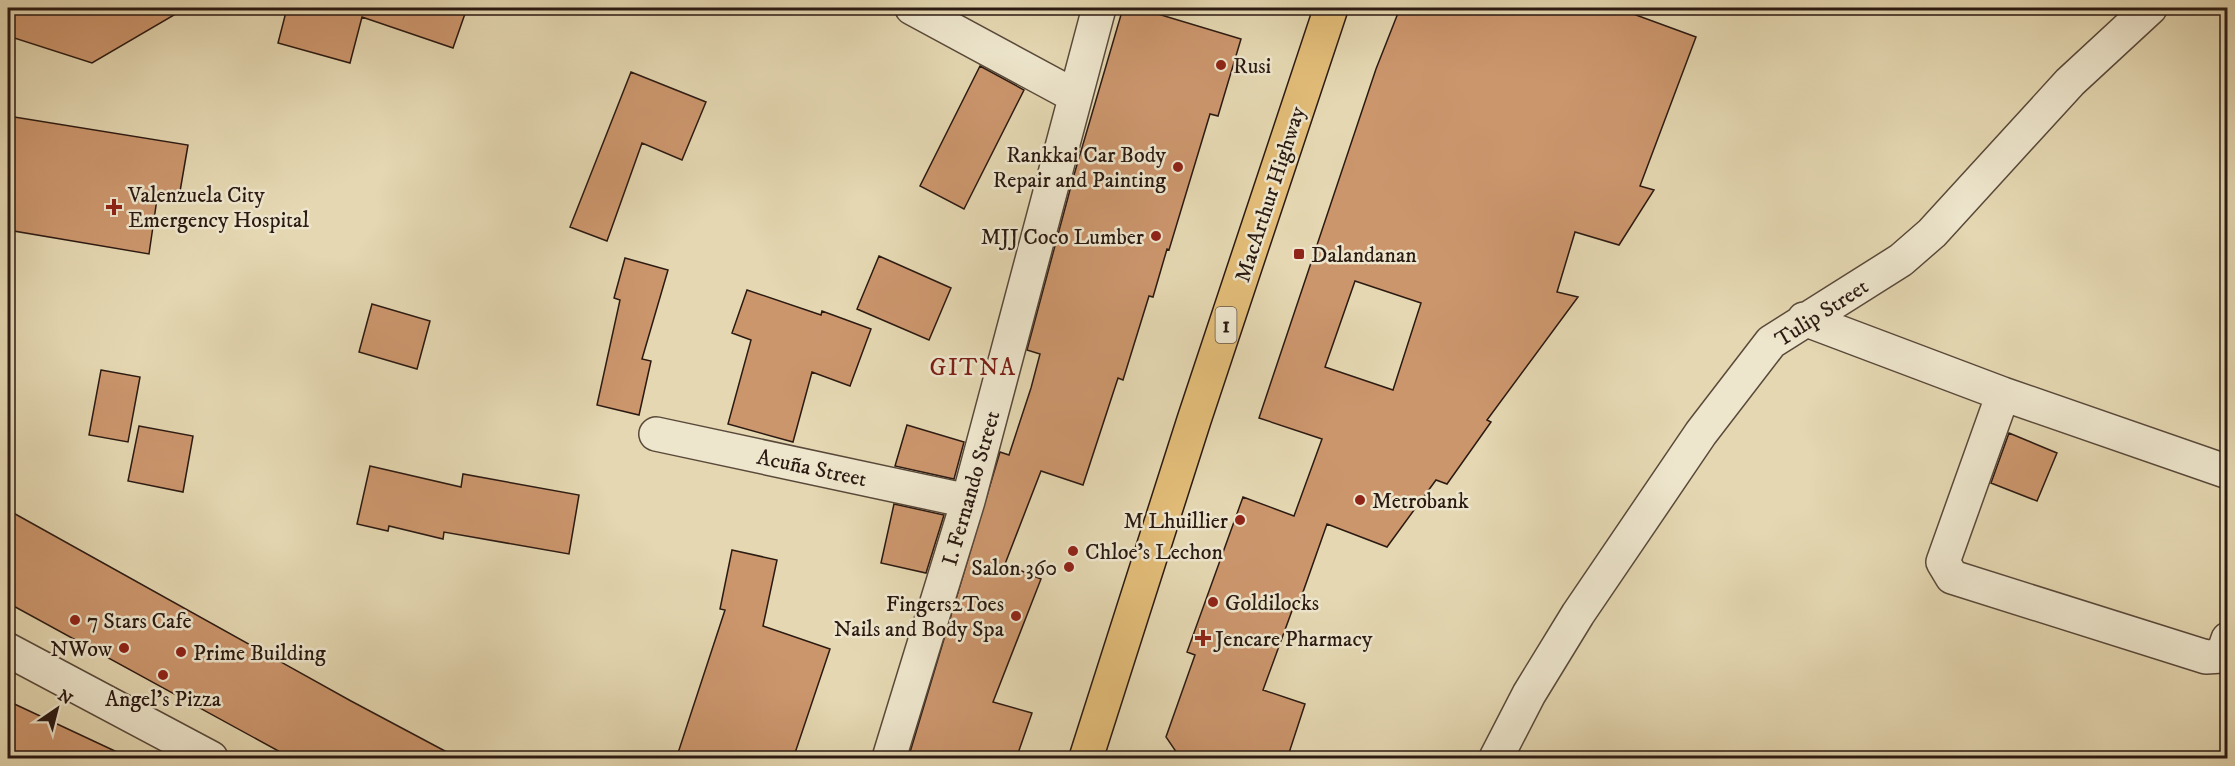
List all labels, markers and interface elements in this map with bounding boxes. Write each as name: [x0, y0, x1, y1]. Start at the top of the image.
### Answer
place label: Rusi: [1233, 53, 1271, 80]
marker: Rusi: [1214, 58, 1228, 72]
street label: MacArthur Highway: [1229, 103, 1312, 286]
place label: Rankkai Car Body Repair and Painting: [993, 142, 1167, 194]
marker: Rankkai Car Body Repair and Painting: [1171, 160, 1185, 174]
place label: Valenzuela City Emergency Hospital: [127, 182, 309, 234]
marker: Valenzuela City Emergency Hospital: [105, 198, 123, 216]
place label: MJJ Coco Lumber: [981, 224, 1145, 251]
marker: MJJ Coco Lumber: [1149, 229, 1163, 243]
place label: Dalandanan: [1311, 242, 1417, 269]
marker: Dalandanan: [1292, 247, 1306, 261]
street label: Tulip Street: [1770, 273, 1874, 353]
road number: 1: [1216, 307, 1236, 343]
district label: GITNA: [930, 353, 1016, 383]
street label: I. Fernando Street: [936, 408, 1006, 569]
street label: Acuña Street: [754, 444, 869, 493]
place label: Metrobank: [1372, 488, 1469, 515]
marker: Metrobank: [1353, 493, 1367, 507]
place label: M Lhuillier: [1123, 508, 1229, 535]
marker: M Lhuillier: [1233, 513, 1247, 527]
place label: Chloe's Lechon: [1085, 539, 1224, 566]
marker: Chloe's Lechon: [1066, 544, 1080, 558]
place label: Salon 360: [971, 555, 1057, 582]
marker: Salon 360: [1062, 560, 1076, 574]
place label: Goldilocks: [1225, 590, 1319, 617]
place label: Fingers2Toes Nails and Body Spa: [834, 591, 1005, 643]
marker: Goldilocks: [1206, 595, 1220, 609]
place label: 7 Stars Cafe: [87, 608, 192, 635]
marker: Fingers2Toes Nails and Body Spa: [1009, 609, 1023, 623]
marker: 7 Stars Cafe: [68, 613, 82, 627]
place label: Jencare Pharmacy: [1213, 626, 1373, 653]
marker: Jencare Pharmacy: [1196, 631, 1210, 645]
place label: NWow: [50, 636, 112, 663]
place label: Prime Building: [193, 640, 326, 667]
marker: NWow: [117, 641, 131, 655]
marker: Prime Building: [174, 645, 188, 659]
marker: Angel's Pizza: [156, 668, 170, 682]
north arrow: [27, 679, 87, 739]
text: N: [54, 686, 76, 709]
place label: Angel's Pizza: [105, 686, 222, 713]

